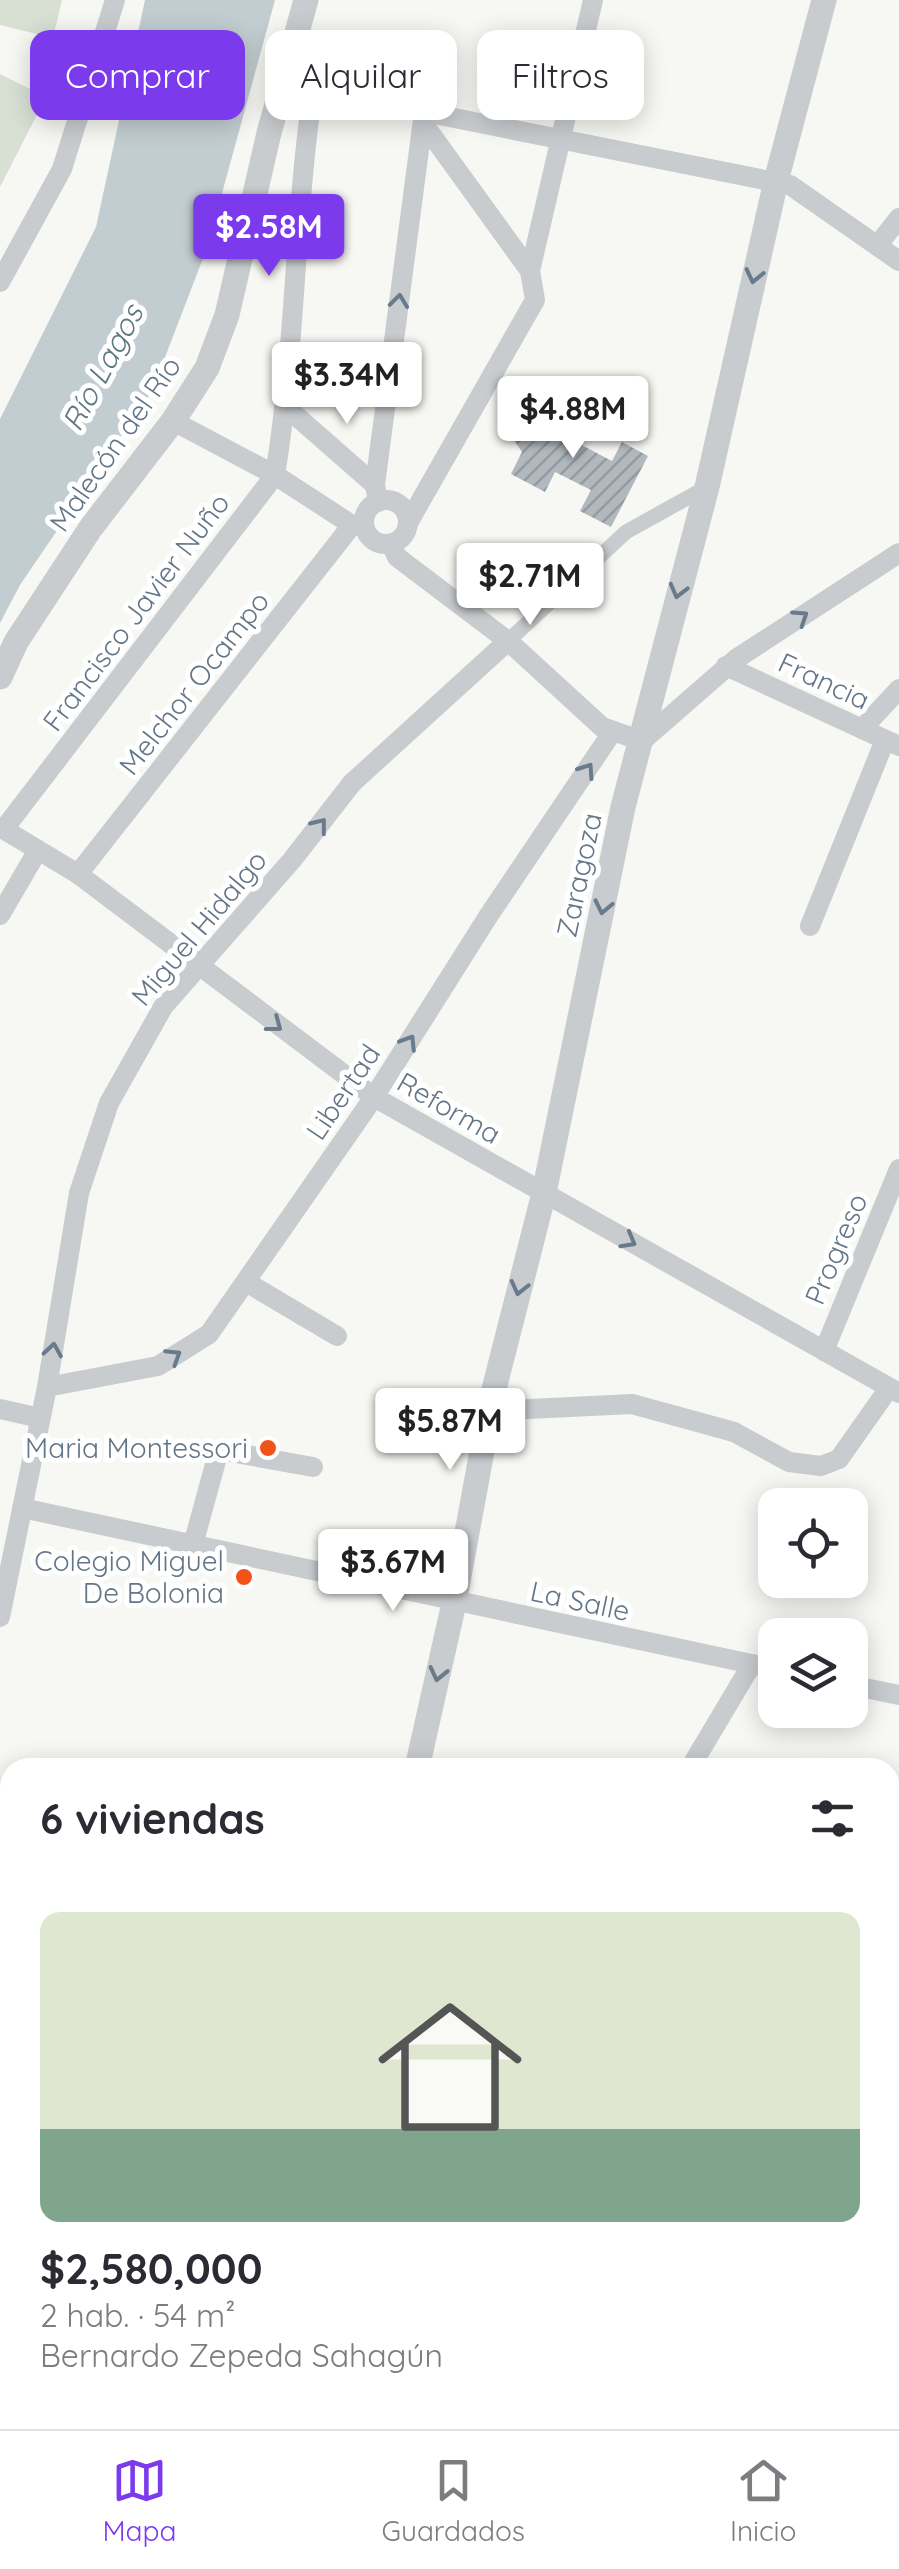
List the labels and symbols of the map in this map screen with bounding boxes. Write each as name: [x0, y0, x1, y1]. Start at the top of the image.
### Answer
pin: $2.58M: [188, 194, 350, 279]
one-way arrow: [745, 267, 766, 284]
one-way arrow: [388, 292, 409, 309]
water label: Río Lagos: [53, 296, 152, 437]
pin: $3.34M: [266, 342, 428, 427]
street label: Malecón del Río: [41, 349, 188, 538]
pin: $4.88M: [492, 376, 654, 461]
street label: Francisco Javier Nuño: [35, 486, 237, 738]
pin: $2.71M: [449, 543, 611, 628]
one-way arrow: [669, 582, 690, 599]
street label: Melchor Ocampo: [111, 584, 276, 782]
one-way arrow: [791, 610, 809, 629]
street label: Francia: [773, 644, 875, 717]
one-way arrow: [574, 762, 593, 780]
street label: Zaragoza: [548, 809, 609, 940]
one-way arrow: [308, 818, 326, 836]
street label: Miguel Hidalgo: [123, 843, 274, 1013]
one-way arrow: [593, 899, 614, 916]
one-way arrow: [264, 1013, 282, 1031]
one-way arrow: [397, 1035, 416, 1053]
street label: Libertad: [298, 1037, 387, 1146]
street label: Reforma: [391, 1064, 507, 1151]
street label: Progreso: [797, 1188, 875, 1310]
one-way arrow: [618, 1229, 636, 1248]
one-way arrow: [510, 1279, 531, 1296]
one-way arrow: [42, 1342, 63, 1358]
one-way arrow: [164, 1349, 182, 1368]
pin: $5.87M: [369, 1388, 531, 1473]
place label: Maria Montessori: [25, 1430, 248, 1465]
marker: Maria Montessori: [257, 1437, 279, 1459]
pin: $3.67M: [312, 1529, 474, 1614]
place label: Colegio Miguel De Bolonia: [34, 1543, 224, 1610]
marker: Colegio Miguel De Bolonia: [233, 1566, 255, 1588]
street label: La Salle: [527, 1573, 633, 1628]
one-way arrow: [429, 1665, 450, 1682]

